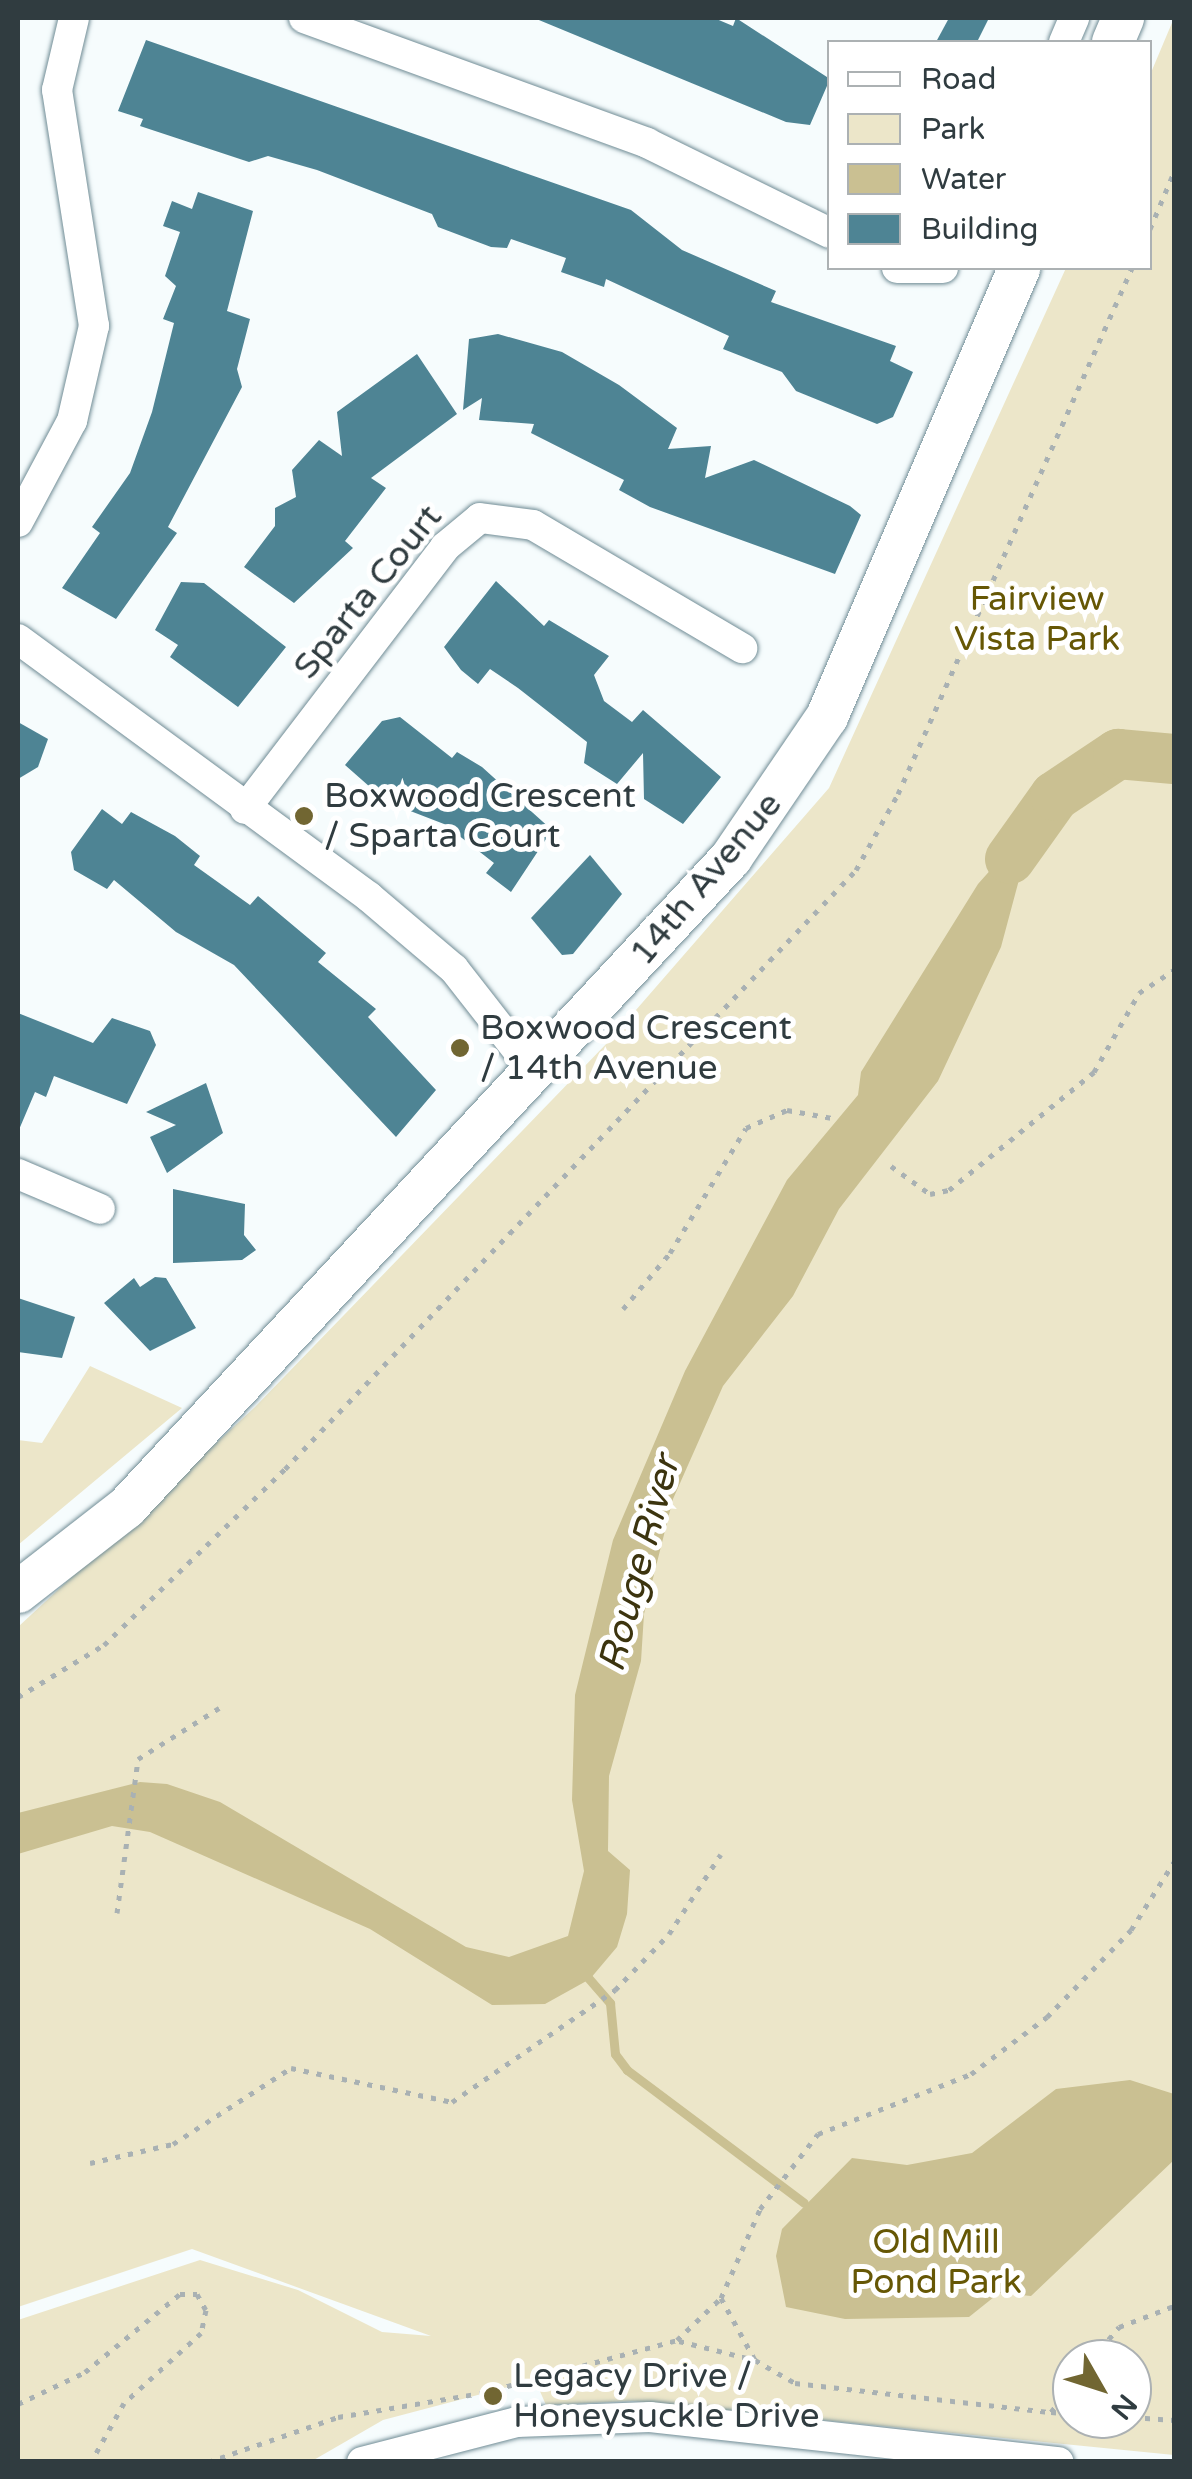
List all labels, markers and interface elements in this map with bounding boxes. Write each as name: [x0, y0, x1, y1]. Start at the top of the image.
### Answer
legend: [827, 40, 1152, 270]
text: Road: [921, 61, 996, 98]
text: Park: [921, 111, 985, 148]
text: Water: [921, 161, 1006, 198]
text: Building: [921, 211, 1038, 248]
street label: Sparta Court: [285, 497, 451, 687]
park label: Fairview Vista Park: [954, 578, 1120, 660]
place label: Boxwood Crescent / Sparta Court: [324, 775, 636, 857]
street label: 14th Avenue: [621, 784, 791, 974]
marker: Boxwood Crescent / Sparta Court: [293, 805, 315, 827]
place label: Boxwood Crescent / 14th Avenue: [480, 1007, 792, 1089]
marker: Boxwood Crescent / 14th Avenue: [449, 1037, 471, 1059]
water label: Rouge River: [589, 1451, 691, 1677]
park label: Old Mill Pond Park: [850, 2221, 1022, 2303]
north arrow: [1052, 2339, 1152, 2439]
place label: Legacy Drive / Honeysuckle Drive: [513, 2355, 820, 2437]
marker: Legacy Drive / Honeysuckle Drive: [482, 2385, 504, 2407]
text: N: [1103, 2387, 1144, 2426]

